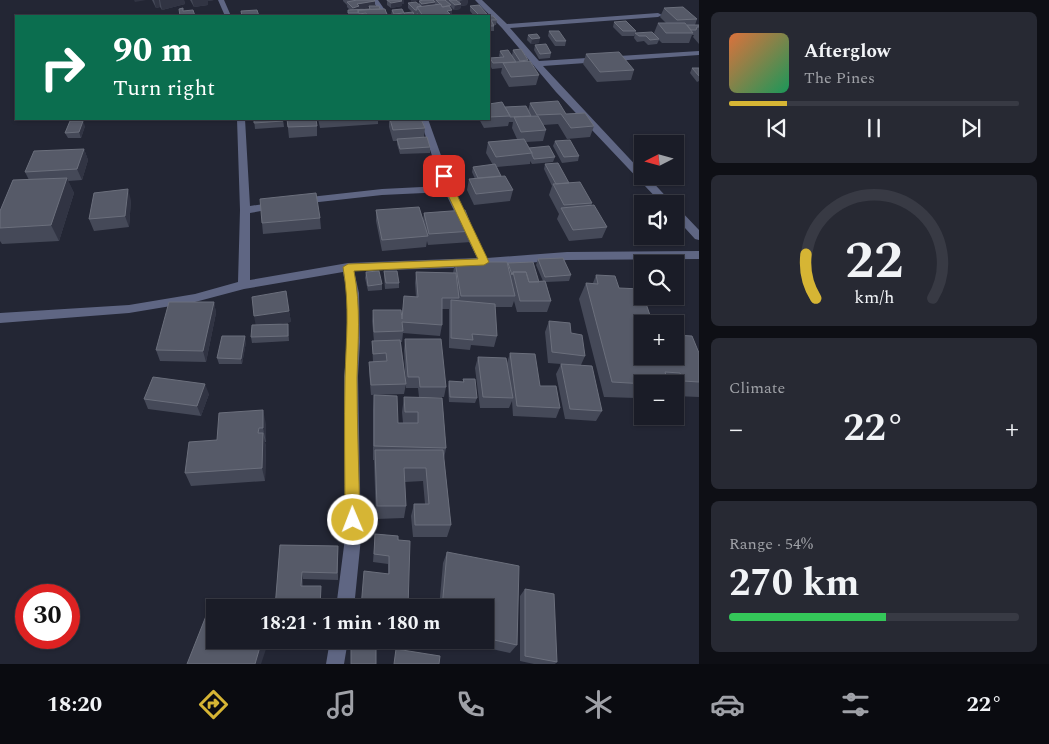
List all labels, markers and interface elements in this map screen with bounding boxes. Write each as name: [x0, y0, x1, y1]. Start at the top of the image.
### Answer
text: 90 m: [113, 24, 193, 77]
icon: right: [30, 35, 95, 100]
text: Afterglow: [804, 37, 891, 66]
text: The Pines: [804, 66, 875, 90]
text: Turn right: [113, 72, 215, 105]
icon: previous: [763, 114, 791, 142]
icon: pause: [860, 114, 888, 142]
icon: next: [957, 114, 985, 142]
north arrow: [634, 135, 684, 185]
map controls: [634, 135, 684, 425]
pin: [423, 155, 465, 197]
icon: arrive: [430, 162, 458, 190]
button: sound: [634, 195, 684, 245]
text: 22: [845, 222, 903, 301]
button: search: [634, 255, 684, 305]
text: km/h: [854, 284, 894, 311]
button: +: [634, 315, 684, 365]
button: −: [634, 375, 684, 425]
text: Climate: [729, 376, 785, 400]
text: 22°: [843, 400, 905, 458]
text: −: [729, 408, 743, 451]
text: +: [1005, 408, 1019, 451]
position arrow: [326, 493, 378, 545]
text: Range · 54%: [729, 532, 813, 556]
text: 270 km: [729, 555, 860, 613]
speed limit sign: 30: [15, 584, 80, 649]
text: 18:21 · 1 min · 180 m: [260, 609, 440, 638]
icon: directions: [196, 687, 231, 722]
icon: music: [324, 687, 359, 722]
icon: phone: [453, 687, 488, 722]
icon: climate: [581, 687, 616, 722]
icon: car: [710, 687, 745, 722]
icon: filters: [838, 687, 873, 722]
text: 18:20: [47, 688, 102, 721]
text: 22°: [967, 688, 1002, 721]

